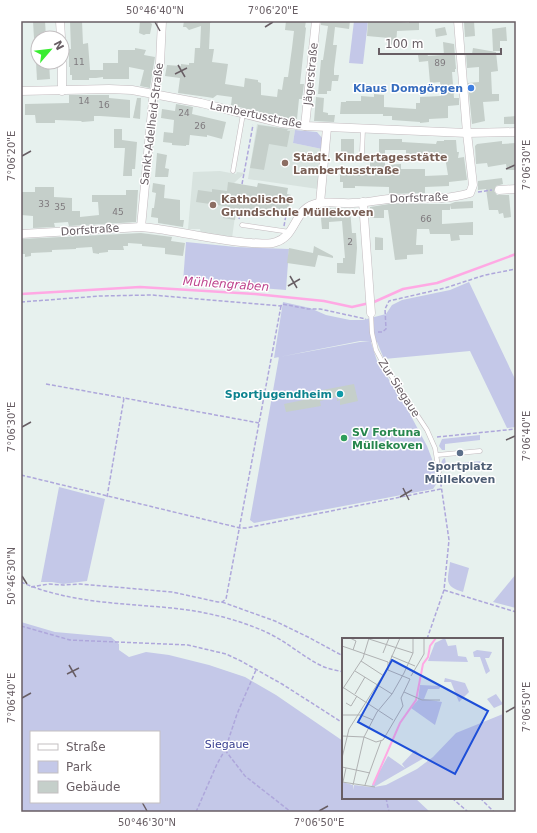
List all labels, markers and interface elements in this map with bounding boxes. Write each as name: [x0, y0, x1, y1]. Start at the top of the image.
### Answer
text: 50°46'40"N: [126, 5, 184, 16]
text: 7°06'20"E: [248, 5, 298, 16]
north arrow: [30, 30, 70, 70]
scale bar: [379, 30, 501, 56]
text: 100 m: [385, 37, 423, 51]
text: N: [50, 38, 66, 53]
street label: Jägerstraße: [301, 42, 321, 107]
house number: 11: [73, 57, 85, 67]
house number: 89: [434, 58, 446, 68]
street label: Sankt-Adelheid-Straße: [138, 62, 166, 186]
place label: Klaus Domgörgen: [353, 82, 463, 95]
marker: Klaus Domgörgen: [466, 83, 476, 93]
house number: 14: [78, 96, 90, 106]
street label: Lambertusstraße: [209, 99, 303, 131]
house number: 16: [98, 100, 110, 110]
house number: 24: [178, 108, 190, 118]
house number: 26: [194, 121, 206, 131]
text: 7°06'20"E: [6, 131, 17, 181]
text: 7°06'30"E: [521, 140, 532, 190]
place label: Städt. Kindertagesstätte Lambertusstraße: [293, 151, 447, 177]
marker: Städt. Kindertagesstätte Lambertusstraße: [280, 158, 290, 168]
street label: Dorfstraße: [389, 190, 449, 206]
place label: Katholische Grundschule Müllekoven: [221, 193, 374, 219]
house number: 33: [38, 199, 50, 209]
marker: Katholische Grundschule Müllekoven: [208, 200, 218, 210]
house number: 35: [54, 202, 66, 212]
house number: 45: [112, 207, 124, 217]
house number: 66: [420, 214, 432, 224]
street label: Dorfstraße: [60, 221, 120, 239]
house number: 2: [347, 237, 353, 247]
water label: Mühlengraben: [182, 274, 270, 294]
street label: Zur Siegaue: [375, 356, 423, 420]
place label: Sportjugendheim: [225, 388, 332, 401]
marker: Sportjugendheim: [335, 389, 345, 399]
text: 7°06'30"E: [6, 402, 17, 452]
text: 7°06'40"E: [521, 411, 532, 461]
place label: SV Fortuna Müllekoven: [352, 426, 423, 452]
marker: SV Fortuna Müllekoven: [339, 433, 349, 443]
marker: Sportplatz Müllekoven: [455, 448, 465, 458]
place label: Sportplatz Müllekoven: [425, 460, 495, 486]
text: 50°46'30"N: [6, 547, 17, 605]
inset map: [342, 638, 503, 799]
text: 7°06'40"E: [6, 673, 17, 723]
text: 7°06'50"E: [521, 682, 532, 732]
legend: [30, 731, 160, 803]
park label: Siegaue: [205, 738, 249, 751]
text: Straße: [66, 740, 106, 754]
text: Park: [66, 760, 92, 774]
text: Gebäude: [66, 780, 120, 794]
text: 50°46'30"N: [118, 817, 176, 828]
text: 7°06'50"E: [294, 817, 344, 828]

